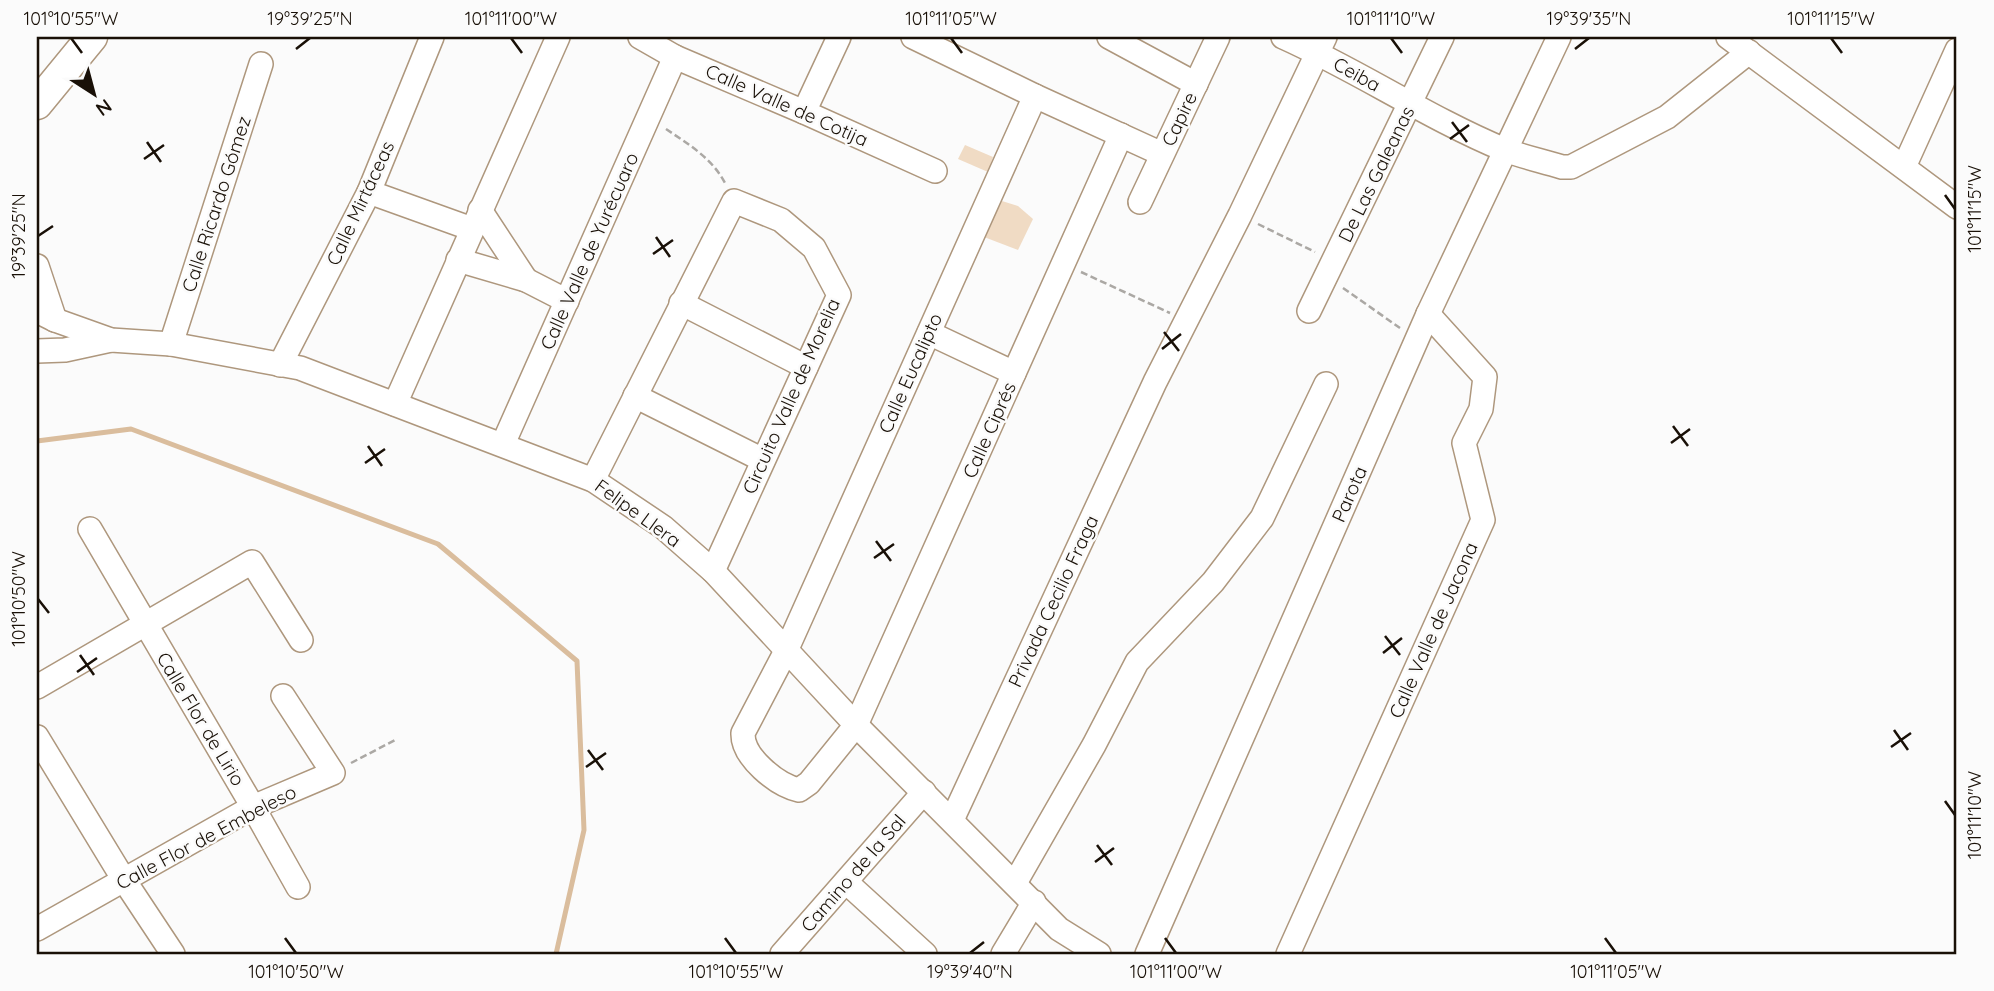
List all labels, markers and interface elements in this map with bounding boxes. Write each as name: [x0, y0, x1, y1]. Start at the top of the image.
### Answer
text: 101°10'55"W: [24, 7, 118, 30]
text: 19°39'25"N: [267, 7, 353, 30]
text: 101°11'00"W: [465, 7, 557, 30]
text: 101°11'05"W: [905, 7, 997, 30]
text: 101°11'10"W: [1347, 7, 1435, 30]
text: 19°39'35"N: [1547, 7, 1631, 30]
text: 101°11'15"W: [1787, 7, 1875, 30]
street label: Ceiba: [1329, 51, 1385, 97]
street label: Calle Valle de Cotija: [702, 58, 872, 152]
north arrow: [60, 60, 130, 130]
street label: Capire: [1156, 88, 1202, 150]
text: N: [91, 94, 117, 122]
street label: De Las Galeanas: [1333, 102, 1419, 246]
street label: Calle Ricardo Gómez: [176, 113, 256, 295]
street label: Calle Mirtáceas: [321, 137, 399, 269]
street label: Calle Valle de Yurécuaro: [535, 149, 643, 353]
text: 101°11'15"W: [1963, 165, 1986, 253]
text: 19°39'25"N: [7, 193, 30, 279]
street label: Circuito Valle de Morelia: [737, 294, 845, 498]
street label: Calle Eucalipto: [873, 309, 947, 437]
street label: Calle Ciprés: [957, 378, 1021, 482]
street label: Parota: [1326, 462, 1372, 526]
street label: Felipe Llera: [590, 474, 686, 552]
street label: Privada Cecilio Fraga: [1003, 511, 1103, 691]
street label: Calle Valle de Jacona: [1383, 538, 1483, 722]
text: 101°10'50"W: [7, 551, 30, 647]
street label: Calle Flor de Lirio: [152, 648, 250, 790]
text: 101°11'10"W: [1963, 771, 1986, 859]
street label: Calle Flor de Embeleso: [112, 779, 300, 895]
street label: Camino de la Sal: [795, 809, 911, 937]
text: 101°10'50"W: [248, 960, 344, 983]
text: 101°10'55"W: [689, 960, 783, 983]
text: 19°39'40"N: [927, 960, 1013, 983]
text: 101°11'00"W: [1130, 960, 1222, 983]
text: 101°11'05"W: [1570, 960, 1662, 983]

